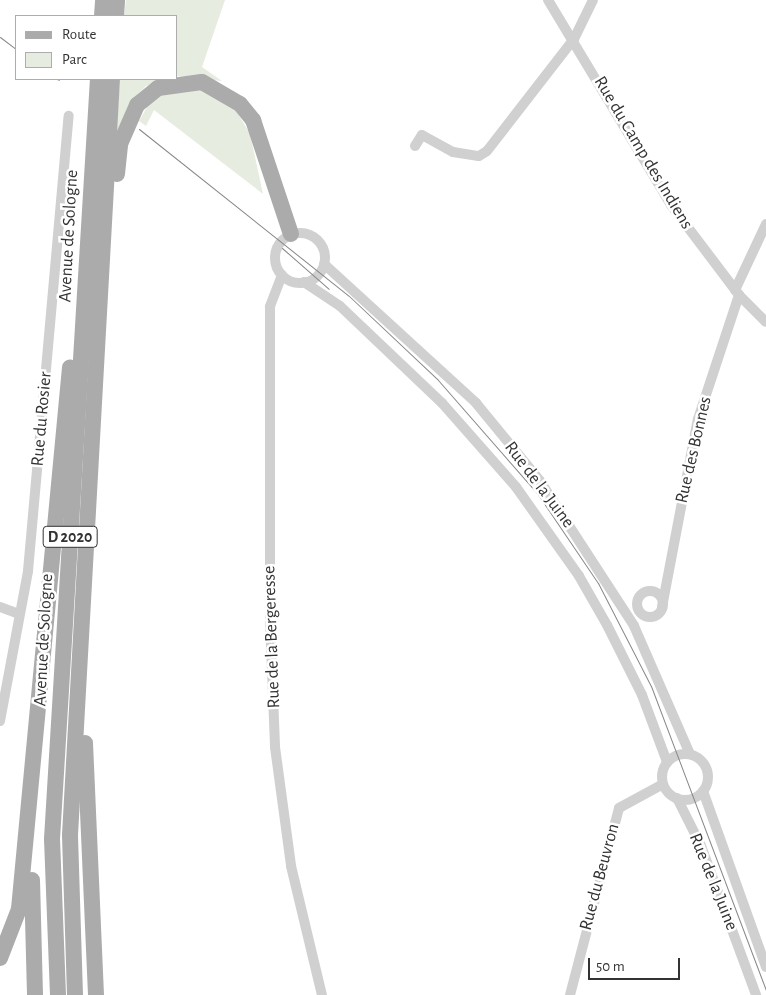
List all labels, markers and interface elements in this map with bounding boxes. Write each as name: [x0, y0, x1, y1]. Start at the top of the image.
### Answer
legend: [15, 15, 178, 80]
text: Route: [62, 27, 96, 42]
text: Parc: [62, 52, 87, 67]
street label: Rue du Camp des Indiens: [589, 73, 697, 233]
street label: Avenue de Sologne: [55, 169, 83, 303]
street label: Rue du Rosier: [27, 371, 57, 467]
street label: Rue des Bonnes: [671, 395, 717, 505]
street label: Rue de la Juine: [499, 437, 579, 533]
road number: D 2020: [42, 524, 98, 550]
street label: Rue de la Bergeresse: [259, 565, 285, 709]
street label: Avenue de Sologne: [30, 573, 58, 707]
street label: Rue du Beuvron: [575, 821, 625, 933]
street label: Rue de la Juine: [684, 830, 742, 934]
scale bar: [591, 948, 684, 980]
text: 50 m: [596, 959, 625, 974]

